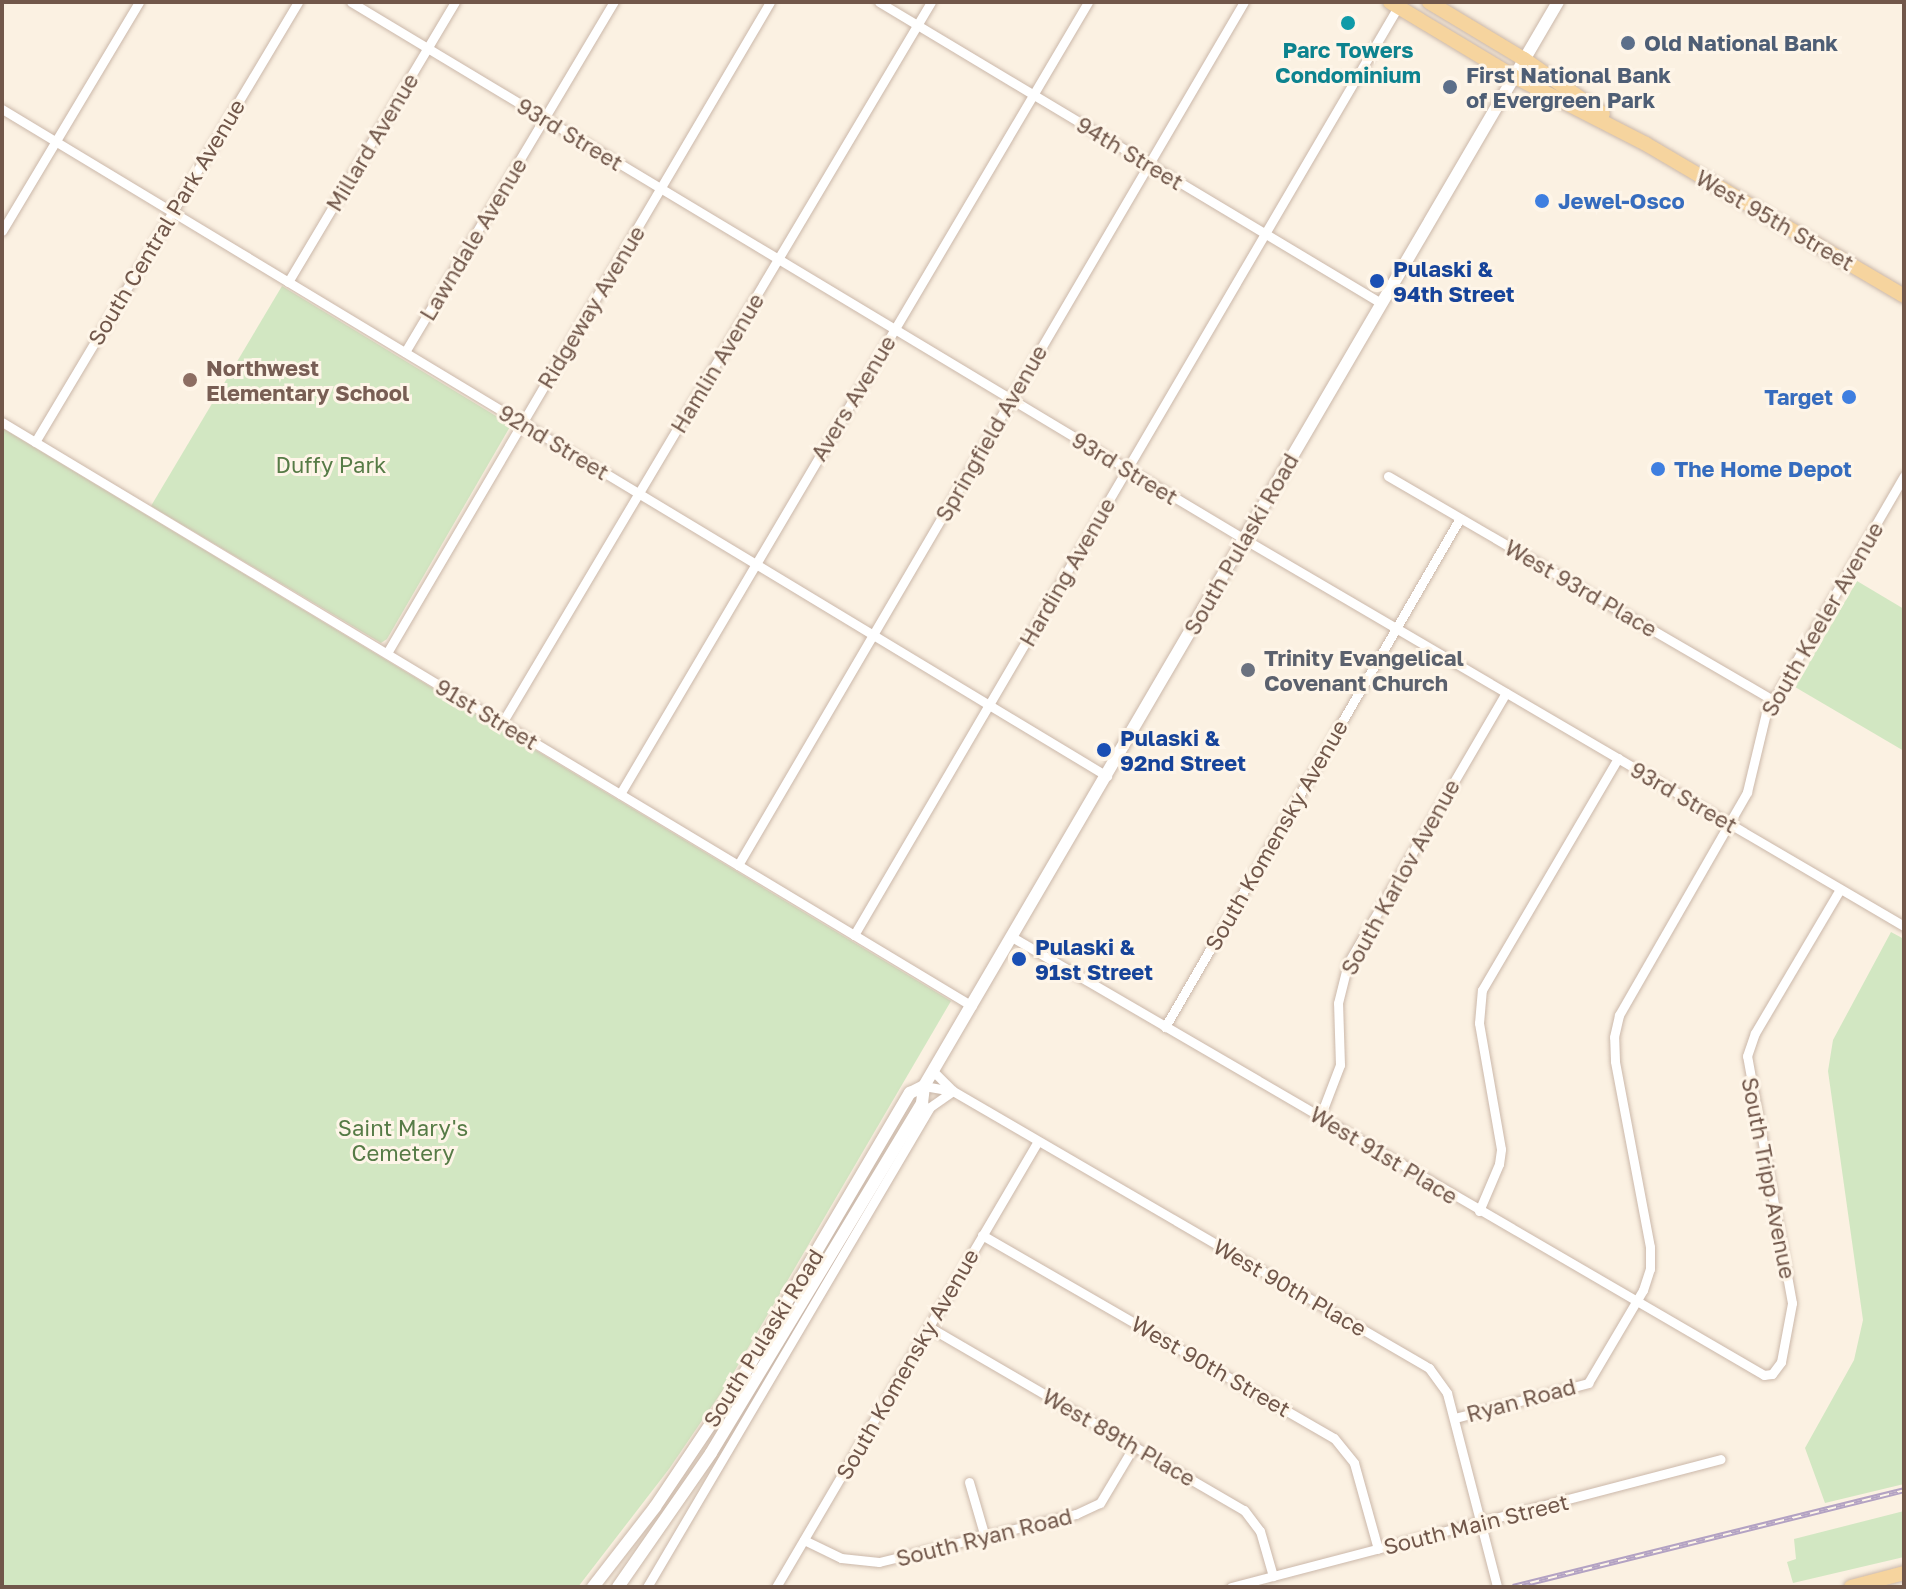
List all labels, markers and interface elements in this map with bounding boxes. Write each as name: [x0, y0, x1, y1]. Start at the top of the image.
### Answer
marker: Parc Towers Condominium: [1339, 14, 1357, 32]
place label: Old National Bank: [1644, 30, 1838, 56]
marker: Old National Bank: [1619, 34, 1637, 52]
place label: Parc Towers Condominium: [1275, 36, 1421, 88]
place label: First National Bank of Evergreen Park: [1466, 61, 1671, 112]
street label: Millard Avenue: [320, 68, 424, 216]
marker: First National Bank of Evergreen Park: [1441, 78, 1459, 96]
street label: 93rd Street: [512, 92, 628, 176]
street label: South Central Park Avenue: [82, 94, 250, 350]
street label: 94th Street: [1072, 111, 1188, 195]
street label: Lawndale Avenue: [414, 153, 532, 325]
street label: West 95th Street: [1691, 164, 1859, 276]
place label: Jewel-Osco: [1558, 188, 1685, 214]
marker: Jewel-Osco: [1533, 192, 1551, 210]
street label: Ridgeway Avenue: [532, 221, 650, 393]
place label: Pulaski & 94th Street: [1393, 255, 1515, 306]
marker: Pulaski & 94th Street: [1368, 272, 1386, 290]
street label: Hamlin Avenue: [665, 288, 769, 438]
street label: Avers Avenue: [805, 331, 901, 465]
street label: Springfield Avenue: [930, 340, 1052, 526]
place label: Northwest Elementary School: [206, 354, 409, 406]
marker: Northwest Elementary School: [181, 371, 199, 389]
place label: Target: [1764, 384, 1833, 410]
marker: Target: [1840, 388, 1858, 406]
street label: 92nd Street: [494, 399, 614, 485]
street label: 93rd Street: [1067, 426, 1183, 510]
street label: South Pulaski Road: [1178, 449, 1304, 639]
park label: Duffy Park: [276, 452, 386, 478]
place label: The Home Depot: [1674, 456, 1852, 482]
marker: The Home Depot: [1649, 460, 1667, 478]
street label: Harding Avenue: [1014, 493, 1120, 651]
street label: South Keeler Avenue: [1756, 517, 1888, 721]
street label: West 93rd Place: [1500, 534, 1662, 642]
place label: Trinity Evangelical Covenant Church: [1264, 644, 1464, 696]
marker: Trinity Evangelical Covenant Church: [1239, 661, 1257, 679]
street label: 91st Street: [431, 673, 543, 755]
street label: South Komensky Avenue: [1199, 715, 1353, 955]
place label: Pulaski & 92nd Street: [1120, 724, 1246, 776]
marker: Pulaski & 92nd Street: [1095, 741, 1113, 759]
street label: 93rd Street: [1626, 756, 1742, 838]
street label: South Karlov Avenue: [1335, 775, 1465, 979]
place label: Pulaski & 91st Street: [1035, 933, 1153, 984]
marker: Pulaski & 91st Street: [1010, 950, 1028, 968]
street label: South Tripp Avenue: [1737, 1075, 1801, 1281]
street label: West 91st Place: [1305, 1101, 1463, 1209]
park label: Saint Mary's Cemetery: [338, 1114, 468, 1166]
street label: West 90th Place: [1209, 1232, 1371, 1342]
street label: South Pulaski Road: [697, 1244, 829, 1432]
street label: South Komensky Avenue: [830, 1244, 984, 1484]
street label: West 90th Street: [1127, 1310, 1295, 1422]
street label: Ryan Road: [1464, 1373, 1578, 1427]
street label: West 89th Place: [1038, 1383, 1200, 1491]
street label: South Main Street: [1381, 1488, 1571, 1560]
street label: South Ryan Road: [893, 1502, 1075, 1572]

